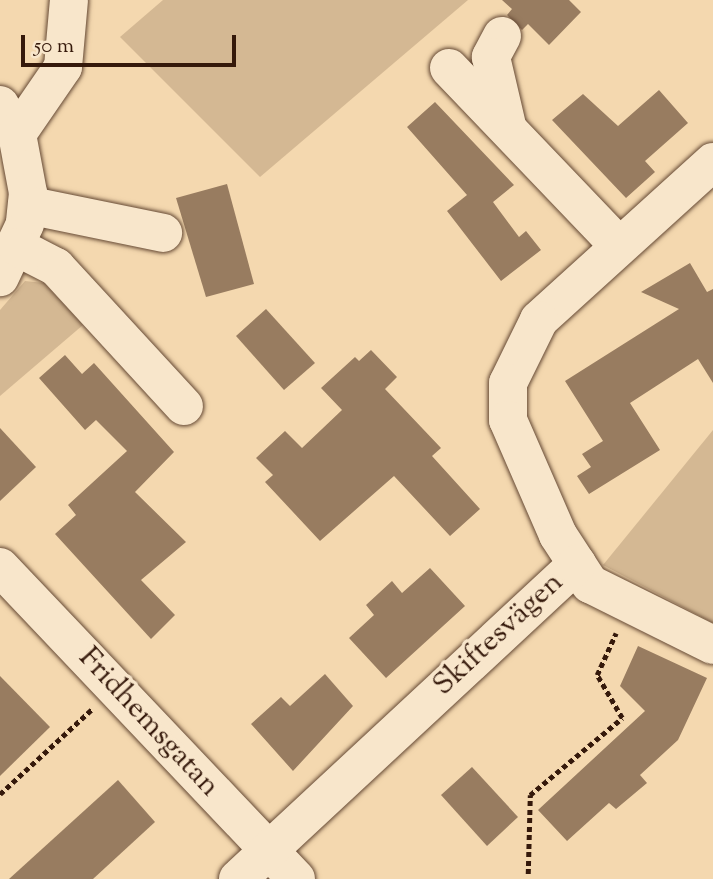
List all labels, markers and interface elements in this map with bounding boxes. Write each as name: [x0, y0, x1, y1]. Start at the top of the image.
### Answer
scale bar: [24, 21, 240, 65]
text: 50 m: [34, 32, 74, 62]
street label: Skiftesvägen: [427, 566, 571, 704]
street label: Fridhemsgatan: [70, 641, 226, 805]

